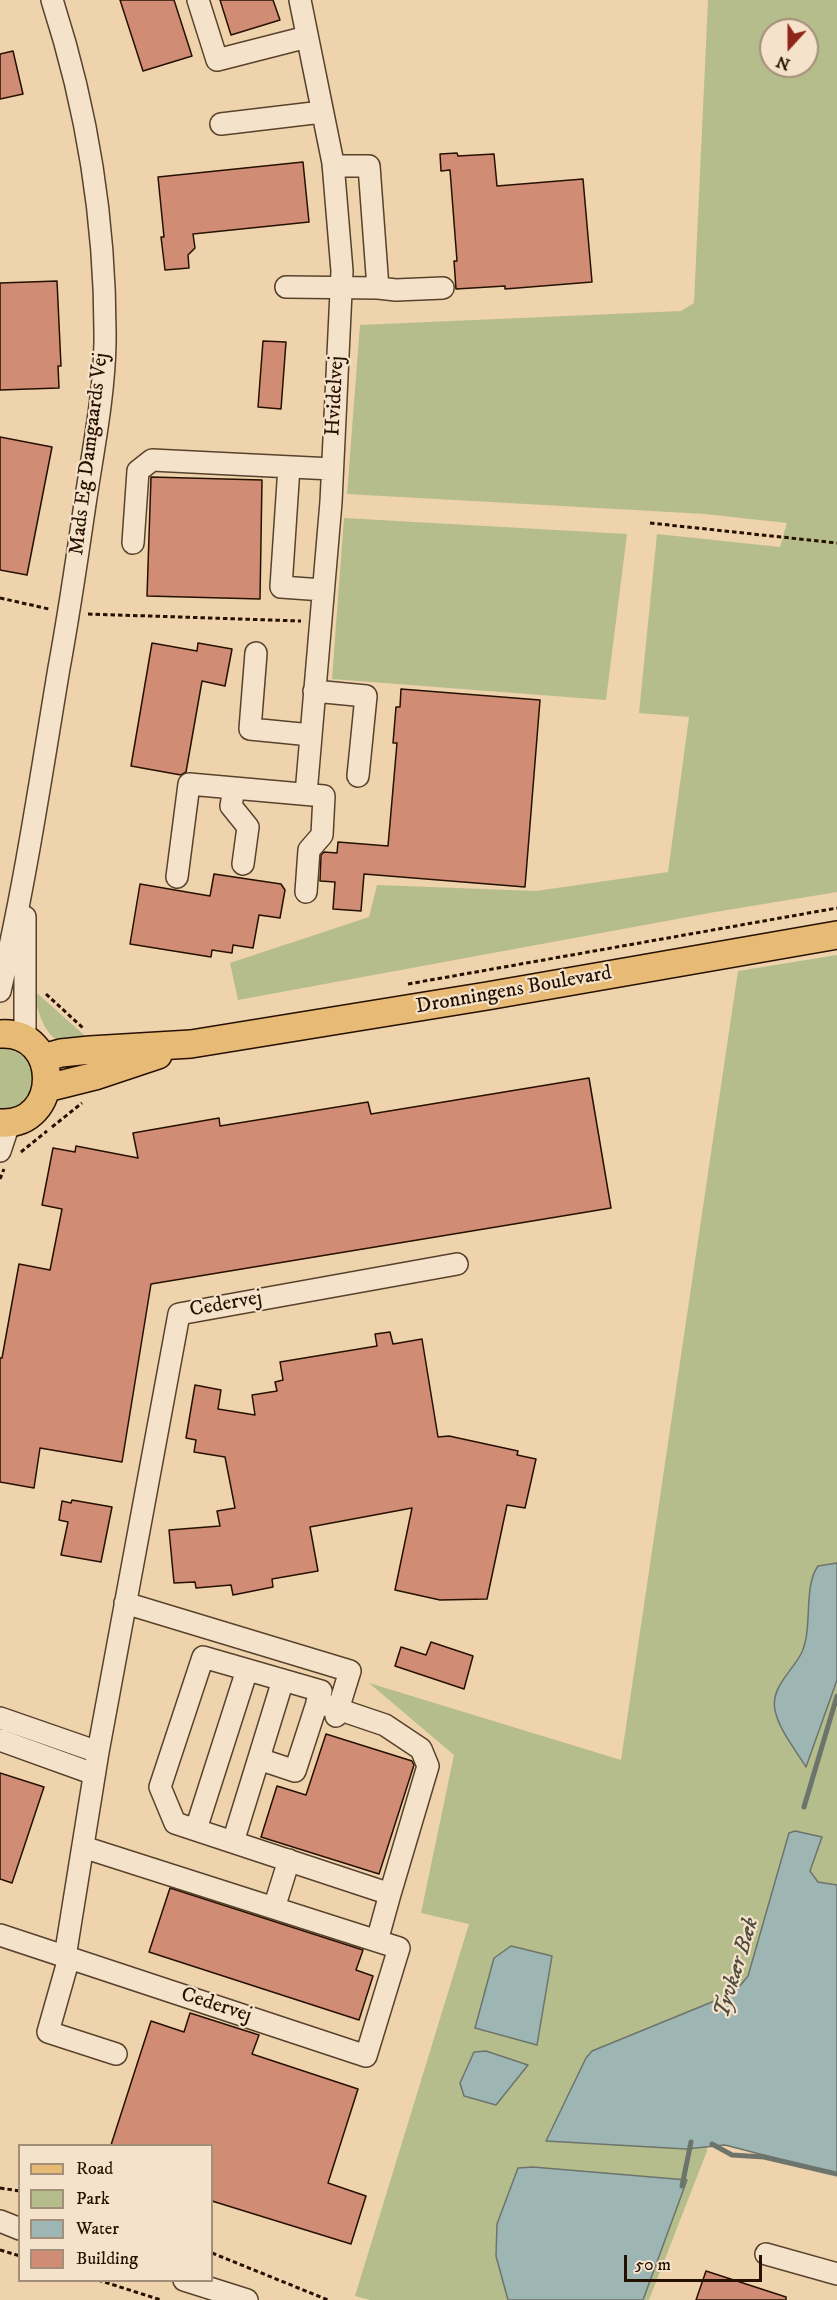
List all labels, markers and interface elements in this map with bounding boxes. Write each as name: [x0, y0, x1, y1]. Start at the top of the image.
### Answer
north arrow: [759, 18, 819, 78]
text: N: [774, 51, 793, 75]
street label: Mads Eg Damgaards Vej: [65, 351, 115, 557]
street label: Hvidelvej: [321, 355, 351, 437]
street label: Dronningens Boulevard: [414, 961, 614, 1021]
street label: Cedervej: [188, 1286, 264, 1324]
water label: Tyvkær Bæk: [710, 1915, 766, 2021]
street label: Cedervej: [177, 1983, 255, 2029]
legend: [18, 2144, 213, 2282]
text: Road: [76, 2158, 113, 2180]
text: Park: [76, 2188, 110, 2210]
text: Water: [76, 2218, 119, 2240]
scale bar: [627, 2243, 765, 2281]
text: Building: [76, 2248, 138, 2270]
text: 50 m: [635, 2254, 671, 2276]

